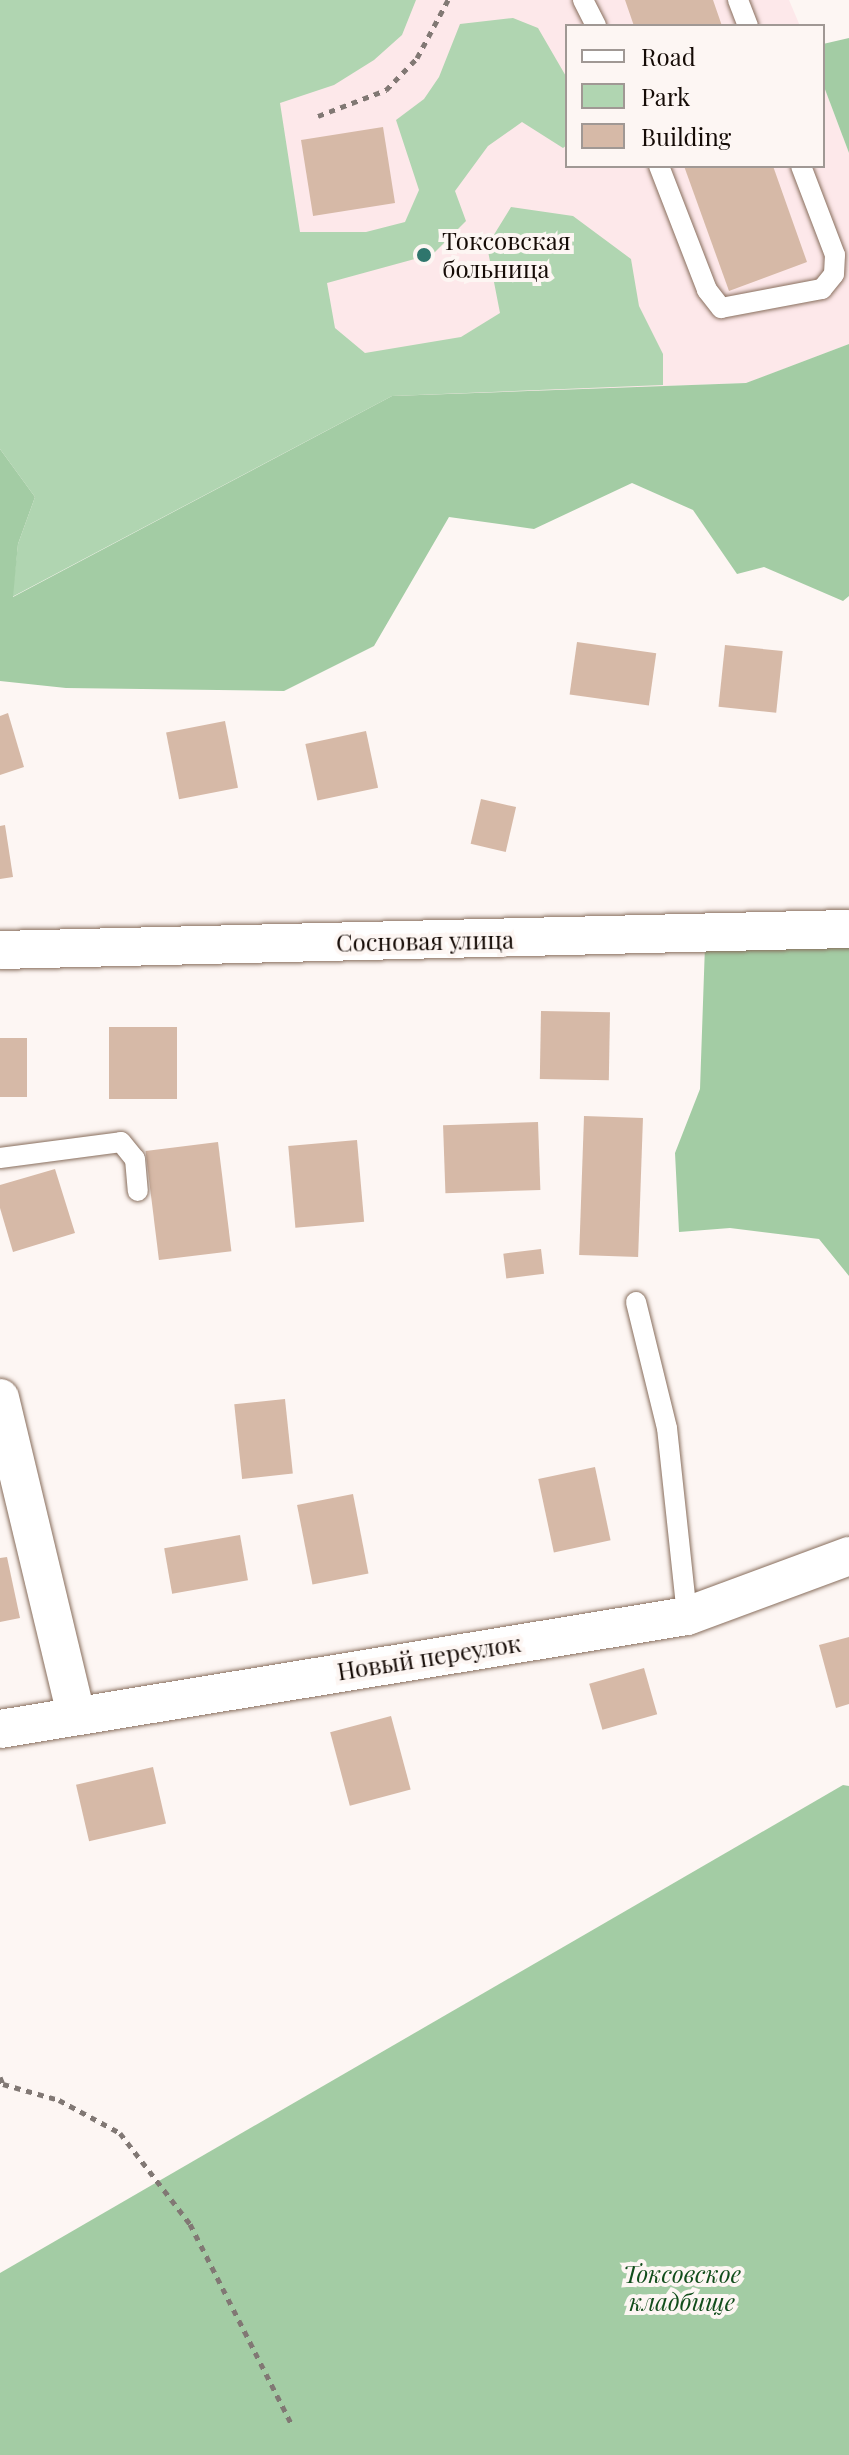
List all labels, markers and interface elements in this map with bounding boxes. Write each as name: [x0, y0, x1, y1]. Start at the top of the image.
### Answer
legend: [565, 24, 825, 168]
text: Road: [641, 40, 696, 72]
text: Park: [641, 80, 690, 112]
text: Building: [641, 120, 731, 152]
place label: Токсовская больница: [442, 227, 571, 283]
marker: Токсовская больница: [413, 244, 435, 266]
street label: Сосновая улица: [336, 925, 514, 957]
street label: Новый переулок: [335, 1628, 523, 1686]
park label: Токсовское кладбище: [623, 2260, 741, 2316]

